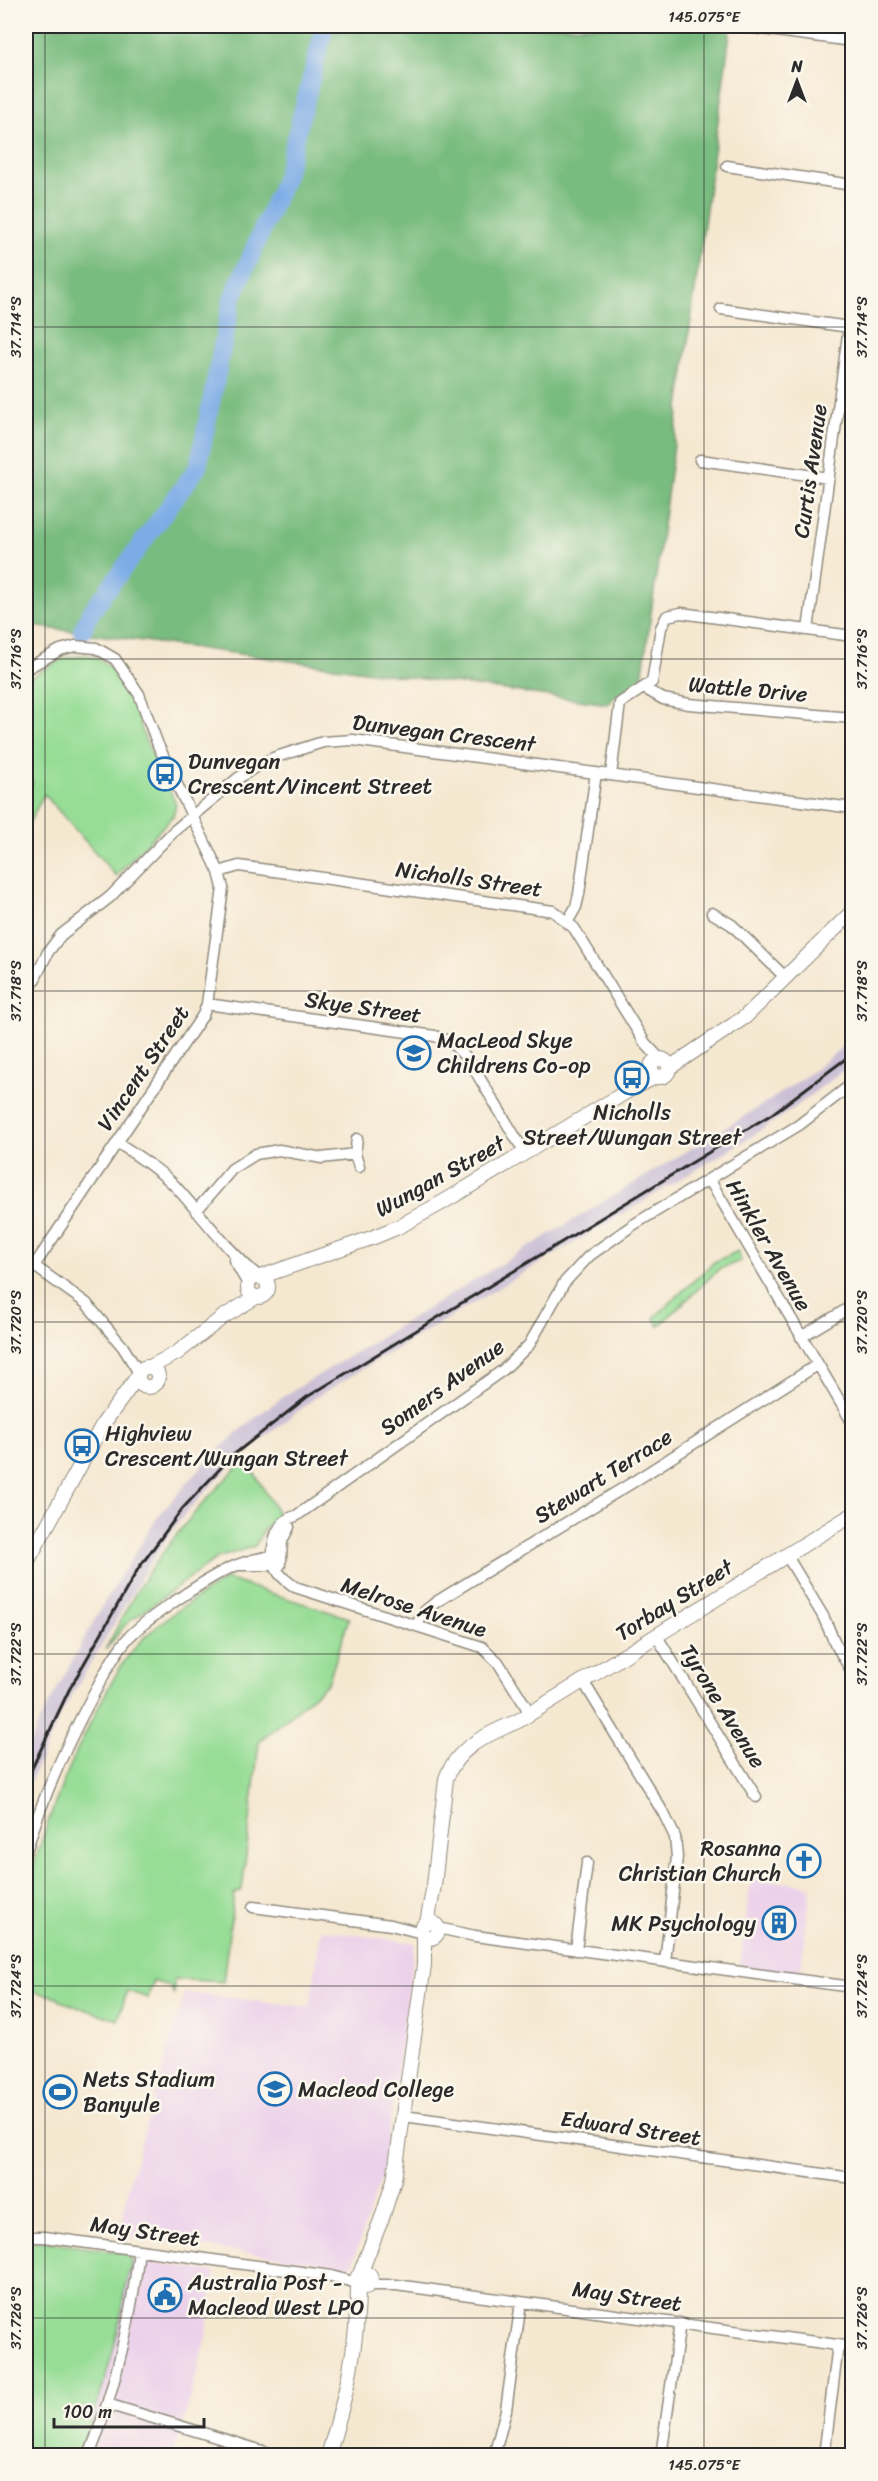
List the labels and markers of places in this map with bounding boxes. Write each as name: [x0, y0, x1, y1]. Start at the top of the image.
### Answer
place label: Dunvegan Crescent/Vincent Street: [188, 742, 432, 806]
bus stop icon: Dunvegan Crescent/Vincent Street: [147, 756, 183, 792]
place label: MacLeod Skye Childrens Co-op: [437, 1021, 591, 1085]
school or university icon: MacLeod Skye Childrens Co-op: [396, 1035, 432, 1071]
bus stop icon: Nicholls Street/Wungan Street: [614, 1060, 650, 1096]
place label: Nicholls Street/Wungan Street: [523, 1093, 742, 1157]
place label: Highview Crescent/Wungan Street: [105, 1414, 349, 1478]
bus stop icon: Highview Crescent/Wungan Street: [64, 1428, 100, 1464]
place label: Rosanna Christian Church: [619, 1829, 781, 1893]
church icon: Rosanna Christian Church: [786, 1843, 822, 1879]
place label: MK Psychology: [611, 1904, 757, 1943]
building icon: MK Psychology: [761, 1905, 797, 1941]
place label: Nets Stadium Banyule: [83, 2060, 215, 2124]
place label: Macleod College: [298, 2070, 455, 2109]
school or university icon: Macleod College: [257, 2071, 293, 2107]
sports icon: Nets Stadium Banyule: [42, 2074, 78, 2110]
place label: Australia Post - Macleod West LPO: [187, 2263, 365, 2327]
public building icon: Australia Post - Macleod West LPO: [147, 2277, 183, 2313]

